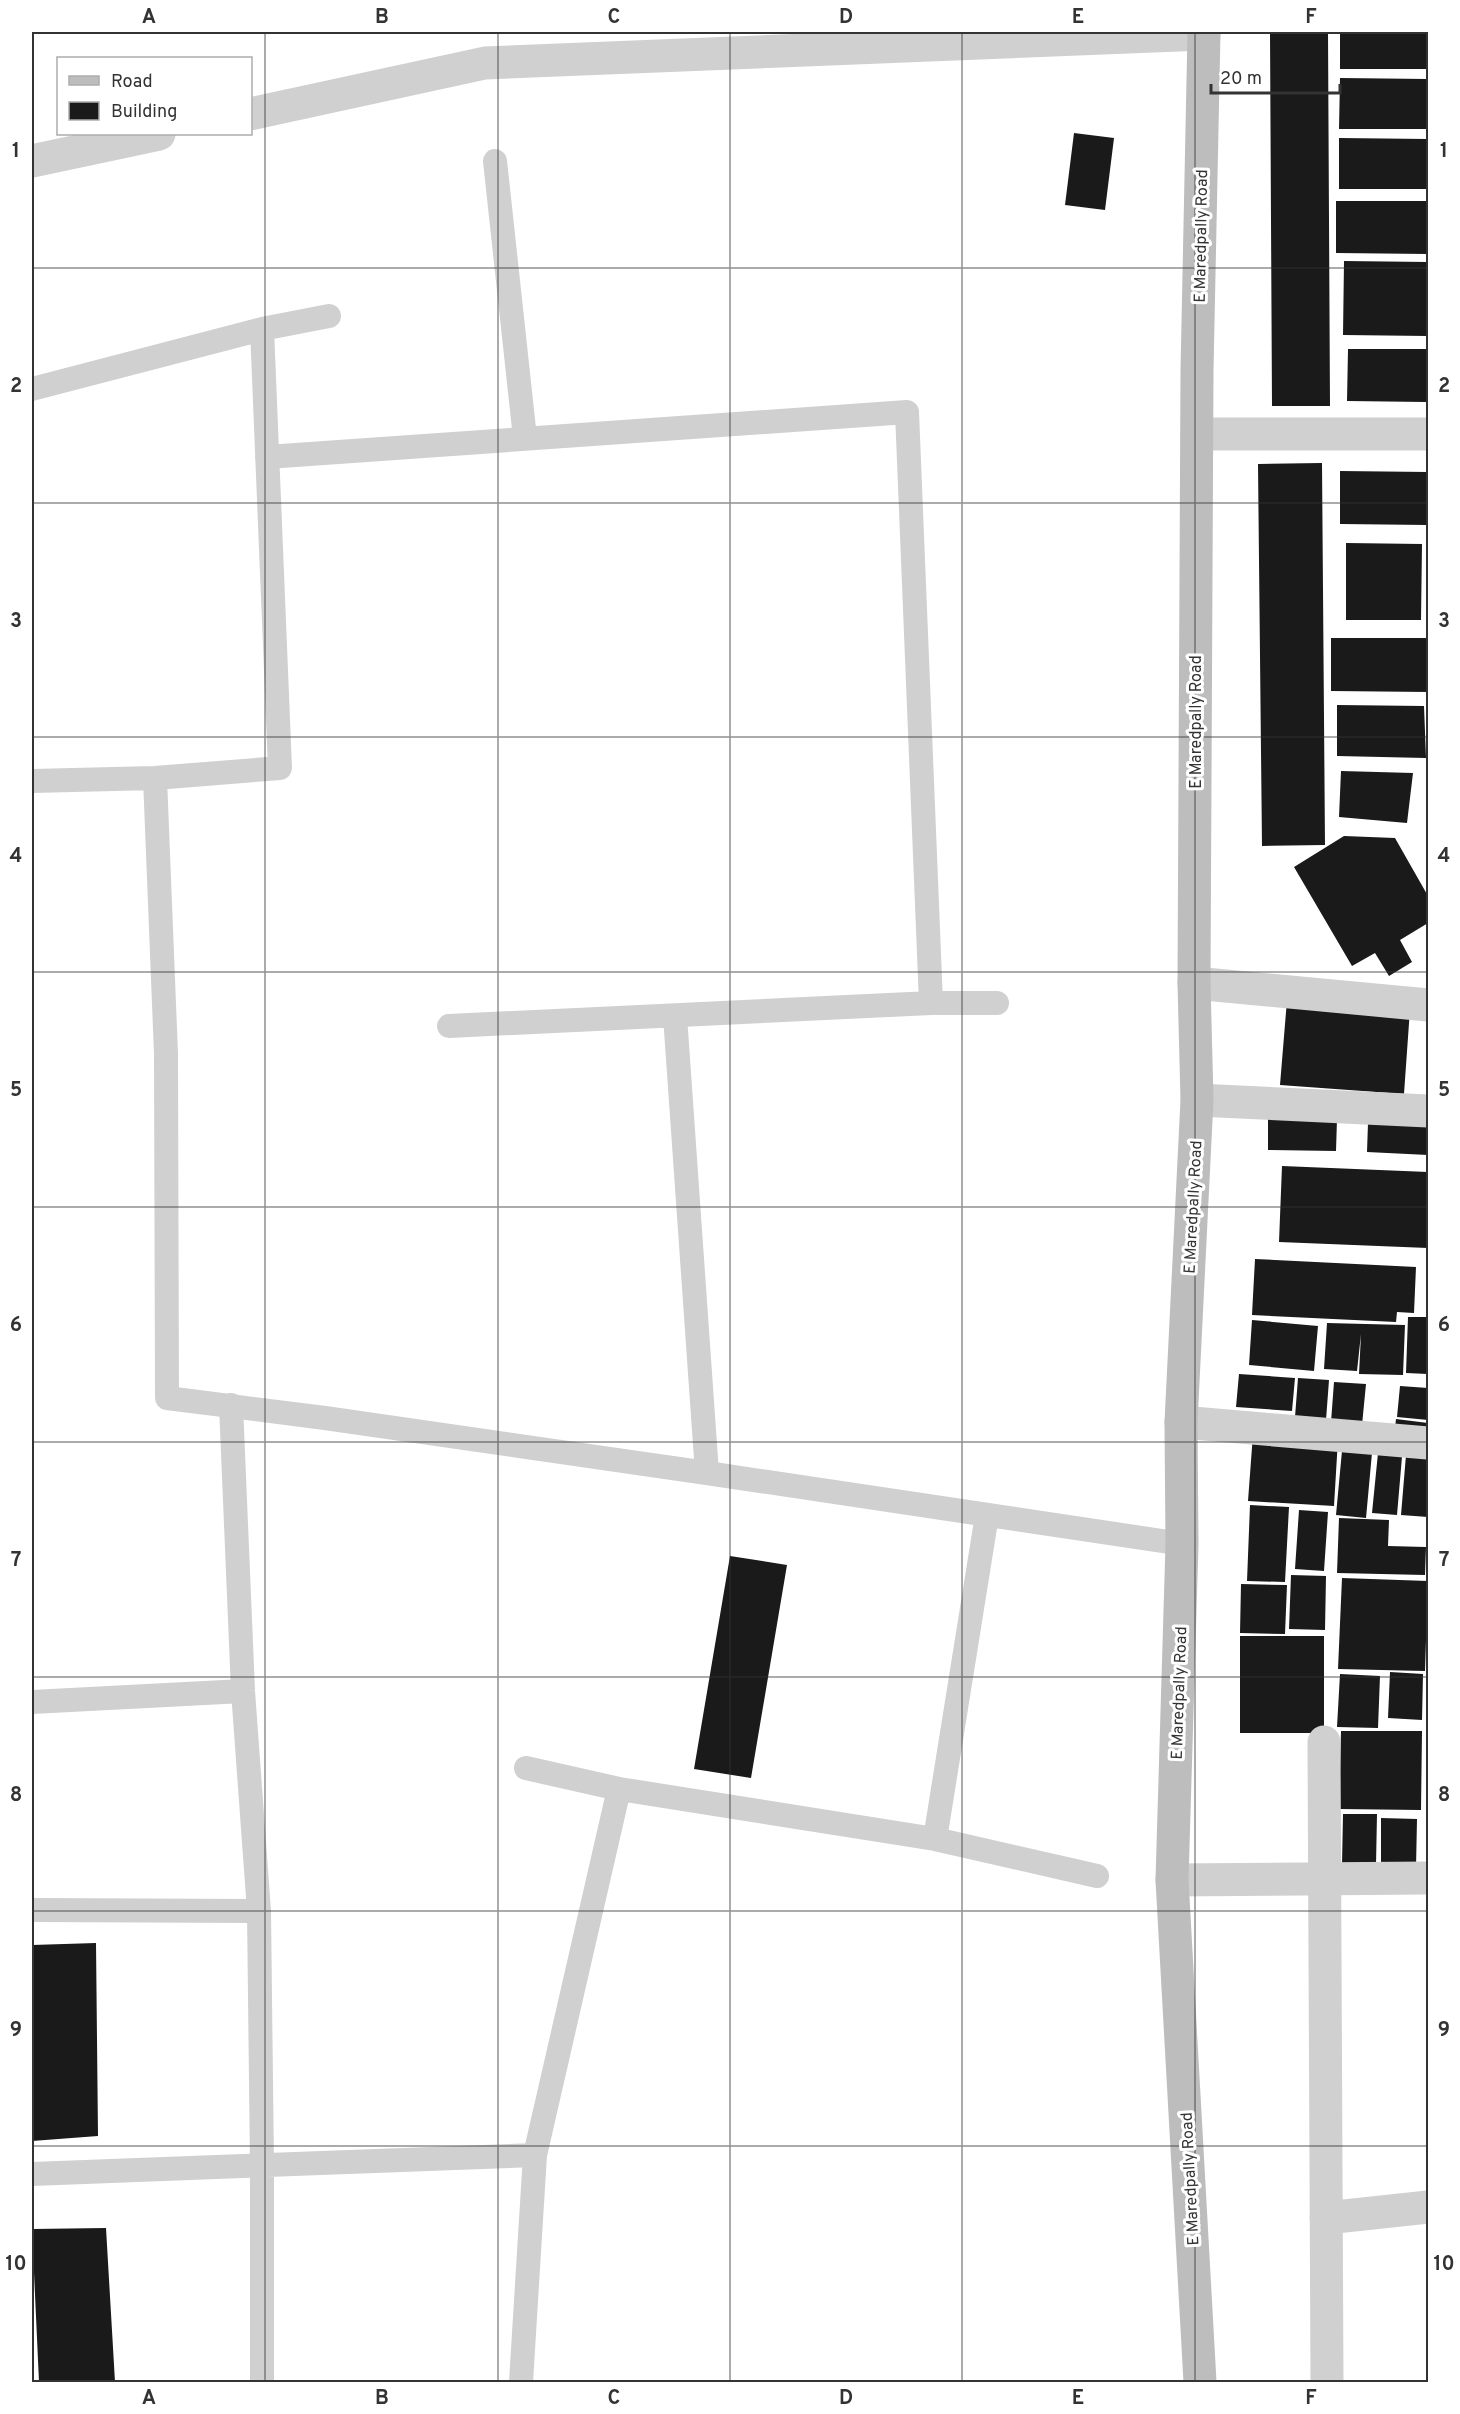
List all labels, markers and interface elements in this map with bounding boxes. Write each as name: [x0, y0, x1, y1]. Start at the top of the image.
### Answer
text: A: [142, 5, 156, 31]
text: B: [375, 5, 389, 31]
text: C: [608, 5, 620, 31]
text: D: [839, 5, 853, 31]
text: E: [1072, 5, 1084, 31]
text: F: [1305, 5, 1317, 31]
legend: [57, 57, 252, 135]
scale bar: [1211, 57, 1340, 95]
text: 20 m: [1220, 68, 1262, 91]
text: Road: [111, 71, 153, 94]
text: Building: [111, 101, 177, 124]
text: 1: [12, 139, 20, 165]
text: 1: [1440, 139, 1448, 165]
street label: E Maredpally Road: [1191, 169, 1213, 303]
text: 2: [10, 374, 22, 400]
text: 2: [1438, 374, 1450, 400]
text: 3: [10, 609, 22, 635]
text: 3: [1438, 609, 1450, 635]
street label: E Maredpally Road: [1187, 655, 1207, 789]
text: 4: [10, 844, 22, 870]
text: 4: [1438, 844, 1450, 870]
text: 5: [10, 1078, 22, 1104]
text: 5: [1438, 1078, 1450, 1104]
street label: E Maredpally Road: [1181, 1140, 1207, 1274]
text: 6: [10, 1313, 22, 1339]
text: 6: [1438, 1313, 1450, 1339]
text: 7: [11, 1548, 21, 1574]
text: 7: [1439, 1548, 1449, 1574]
street label: E Maredpally Road: [1168, 1626, 1192, 1760]
text: 8: [10, 1783, 22, 1809]
text: 8: [1438, 1783, 1450, 1809]
text: 9: [10, 2018, 22, 2044]
text: 9: [1438, 2018, 1450, 2044]
street label: E Maredpally Road: [1178, 2112, 1204, 2246]
text: 10: [5, 2252, 27, 2278]
text: 10: [1433, 2252, 1455, 2278]
text: A: [142, 2386, 156, 2412]
text: B: [375, 2386, 389, 2412]
text: C: [608, 2386, 620, 2412]
text: D: [839, 2386, 853, 2412]
text: E: [1072, 2386, 1084, 2412]
text: F: [1305, 2386, 1317, 2412]

